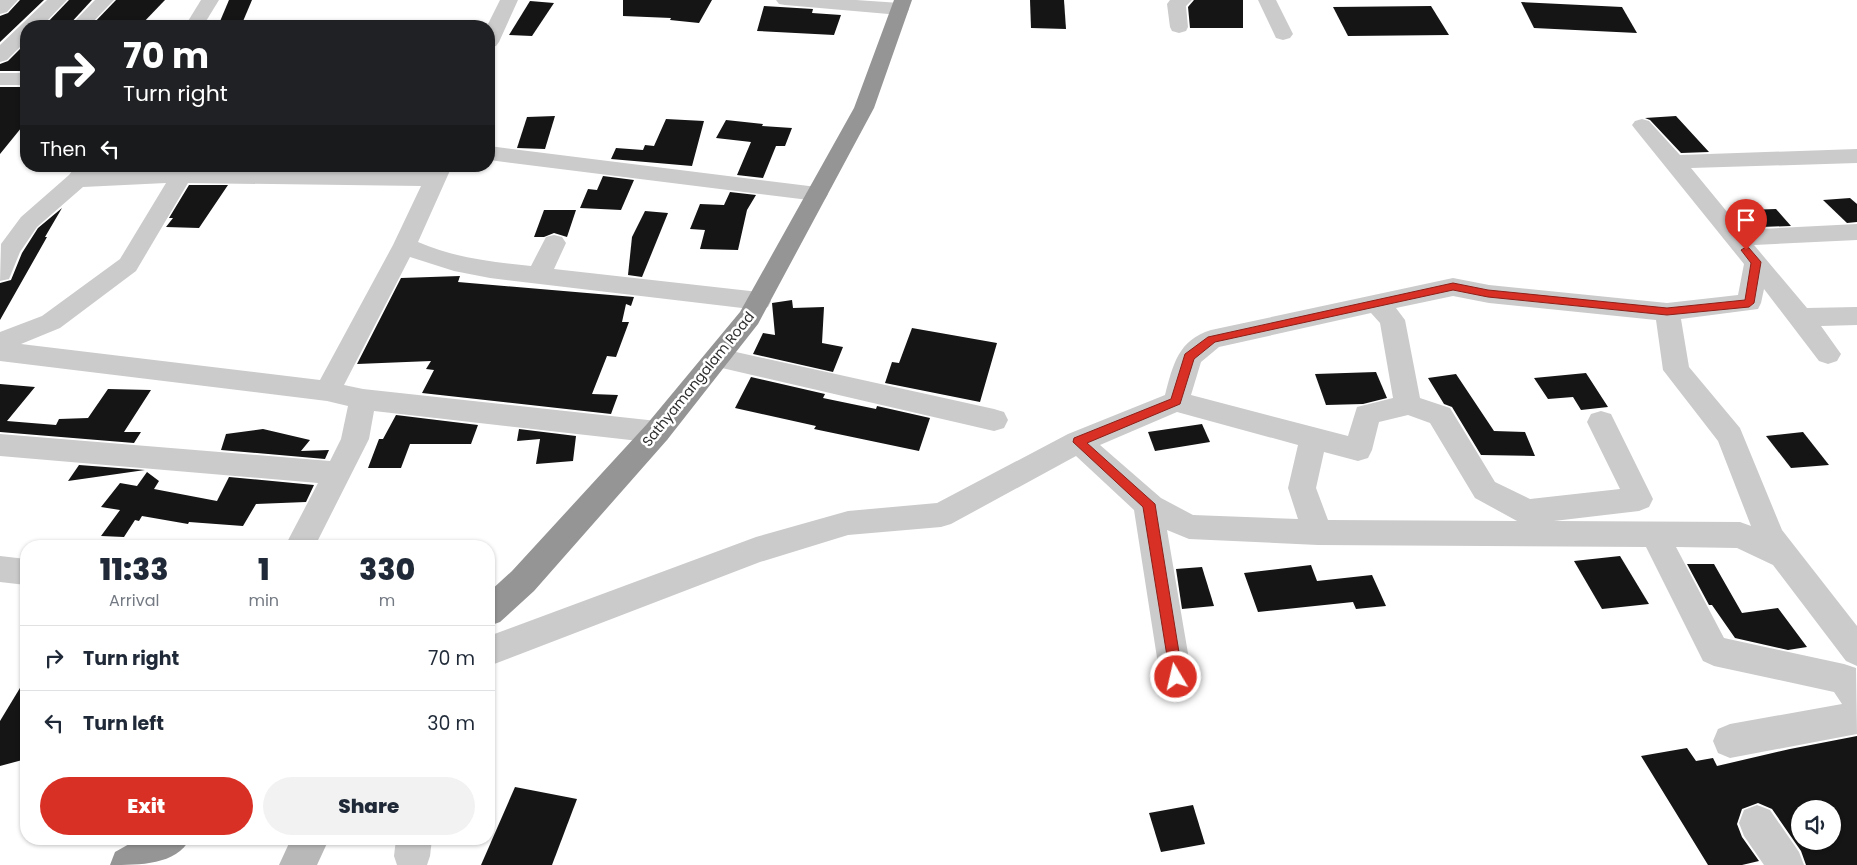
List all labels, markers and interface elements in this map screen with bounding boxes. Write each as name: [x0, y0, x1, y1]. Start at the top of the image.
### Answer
text: 70 m: [123, 31, 209, 80]
icon: right: [40, 40, 105, 105]
text: Turn right: [123, 78, 228, 109]
icon: left: [96, 135, 124, 163]
text: Then: [40, 136, 86, 163]
pin: [1725, 199, 1767, 250]
icon: arrive: [1732, 206, 1760, 234]
street label: Sathyamangalam Road: [637, 307, 759, 451]
text: 11:33: [100, 548, 169, 591]
text: 1: [258, 548, 270, 591]
text: 330: [359, 548, 415, 591]
text: Arrival: [109, 589, 159, 612]
text: min: [248, 589, 279, 612]
text: m: [379, 589, 395, 612]
icon: right: [40, 644, 68, 672]
text: Turn right: [83, 645, 179, 672]
text: 70 m: [428, 645, 475, 672]
position arrow: [1149, 650, 1201, 702]
icon: left: [40, 709, 68, 737]
text: Turn left: [83, 710, 164, 737]
text: 30 m: [427, 710, 475, 737]
button: Exit: [40, 777, 253, 835]
button: Share: [263, 777, 475, 835]
map controls: [1791, 800, 1841, 850]
button: sound: [1791, 800, 1841, 850]

